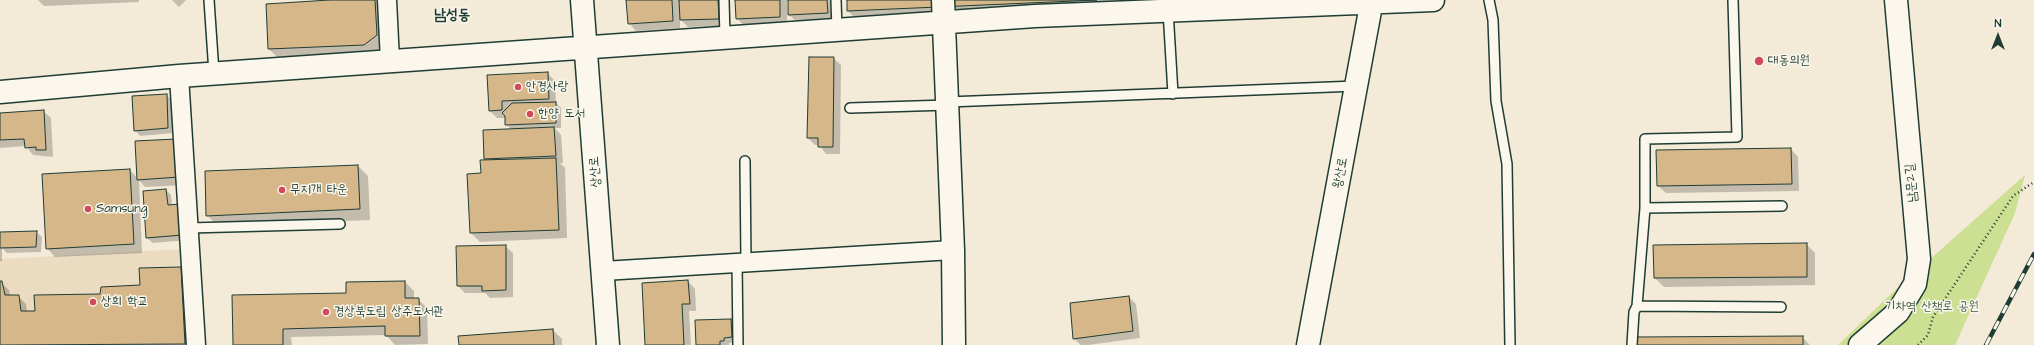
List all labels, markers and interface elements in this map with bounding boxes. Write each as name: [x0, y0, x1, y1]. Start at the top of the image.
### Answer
district label: 남성동: [434, 7, 470, 25]
north arrow: [1978, 16, 2018, 56]
text: N: [1995, 16, 2001, 31]
place label: 대동의원: [1768, 53, 1810, 69]
marker: 대동의원: [1753, 55, 1765, 67]
place label: 안경사랑: [526, 79, 568, 95]
marker: 안경사랑: [513, 82, 523, 92]
place label: 한양 도서: [538, 106, 585, 122]
marker: 한양 도서: [525, 109, 535, 119]
street label: 상산로: [587, 156, 605, 188]
street label: 왕산로: [1330, 156, 1352, 190]
street label: 남문2길: [1903, 163, 1921, 203]
place label: 무지개 타운: [290, 182, 348, 198]
marker: 무지개 타운: [277, 185, 287, 195]
place label: Samsung: [96, 201, 147, 217]
marker: Samsung: [83, 204, 93, 214]
place label: 상희 학교: [101, 294, 148, 310]
marker: 상희 학교: [88, 297, 98, 307]
park label: 기차역 산책로 공원: [1885, 299, 1979, 315]
place label: 경상북도립 상주도서관: [334, 304, 444, 320]
marker: 경상북도립 상주도서관: [321, 307, 331, 317]

